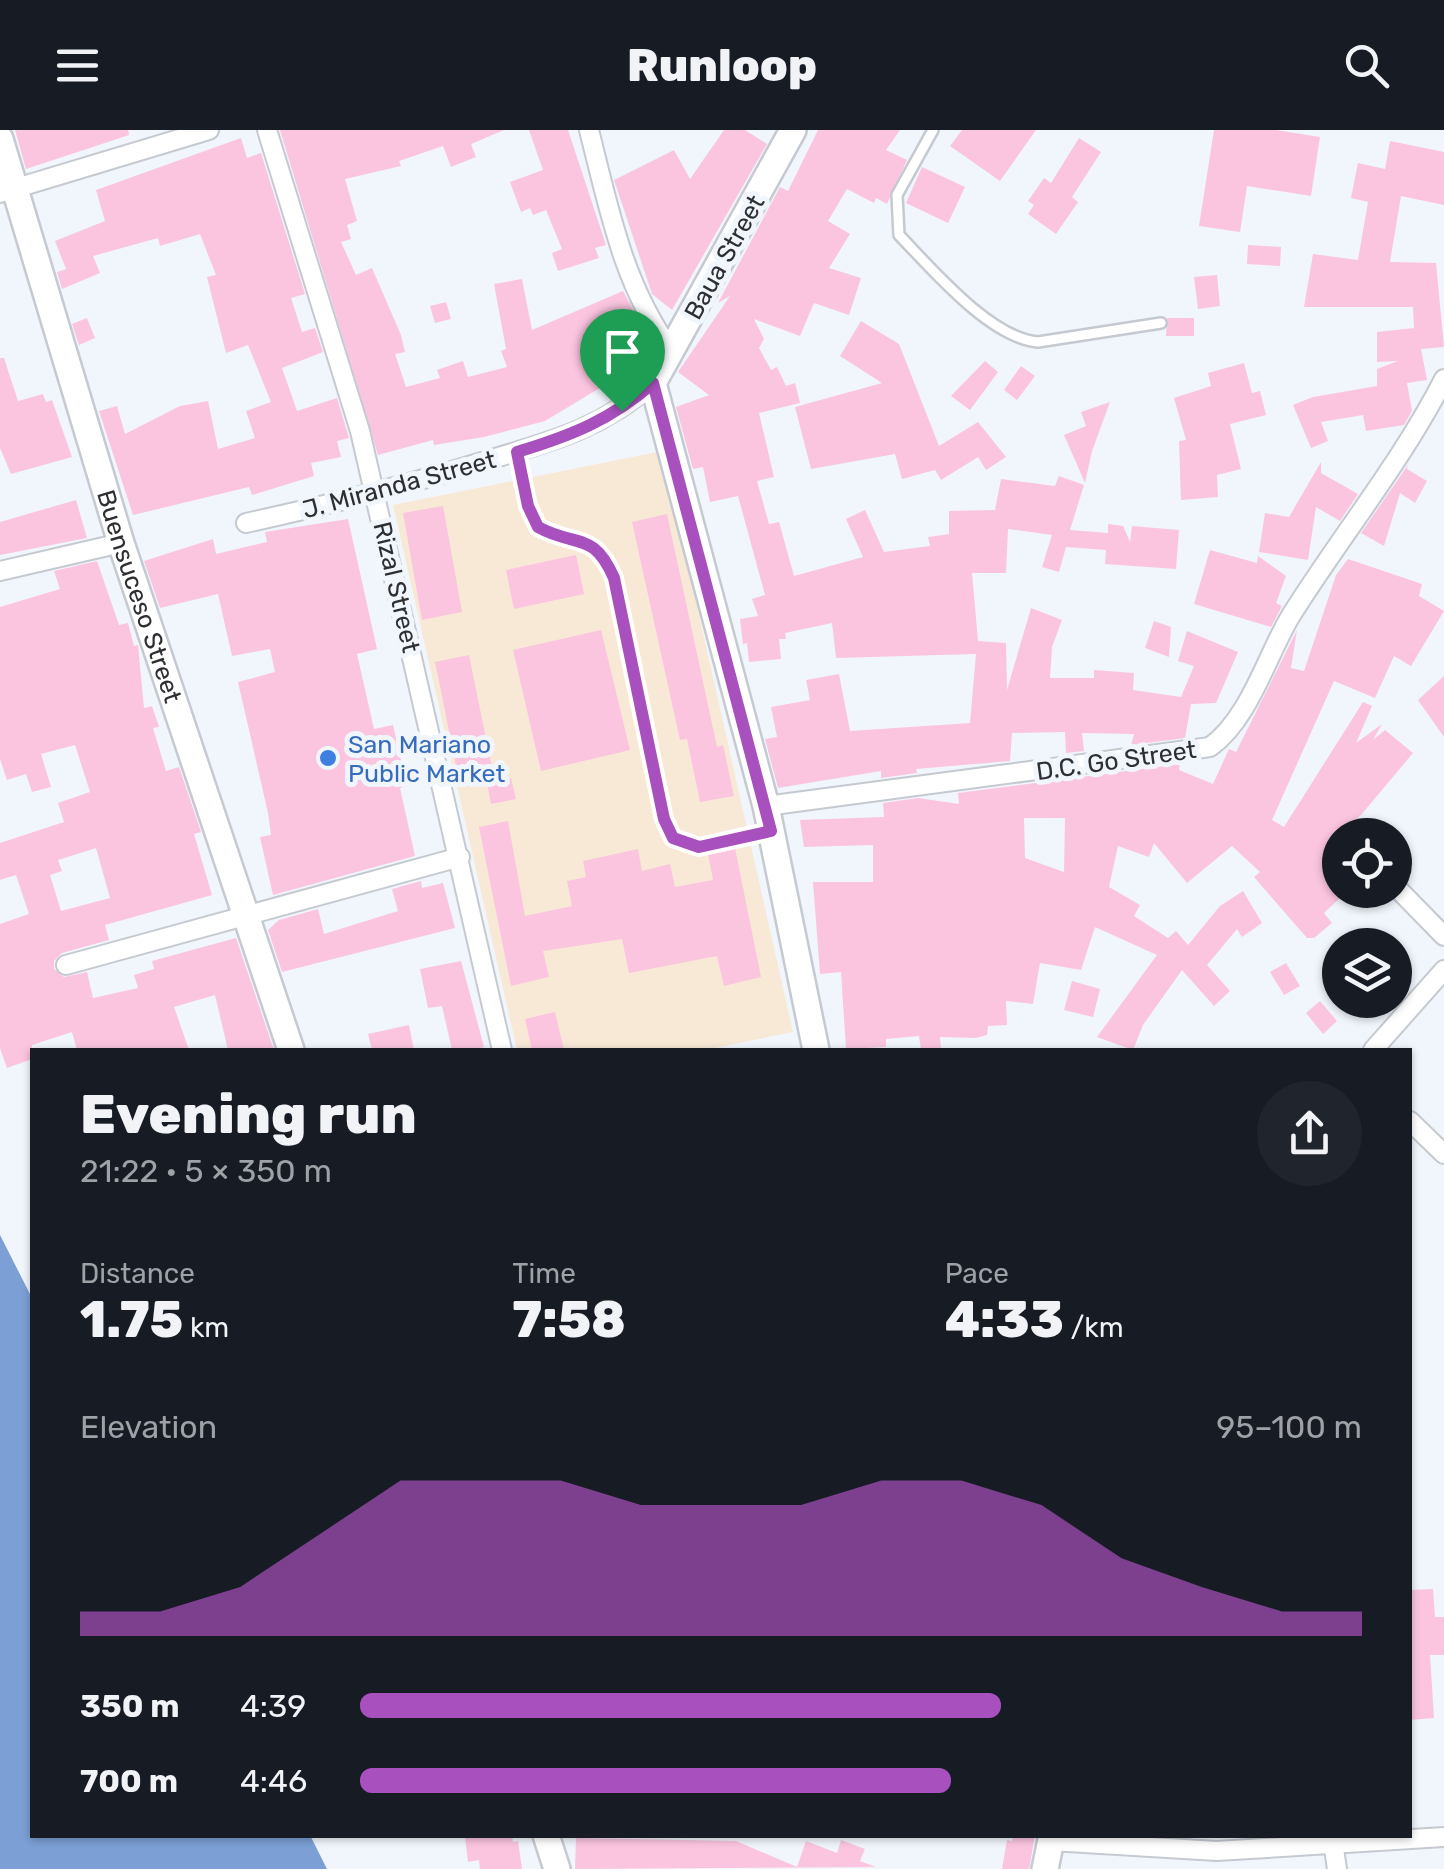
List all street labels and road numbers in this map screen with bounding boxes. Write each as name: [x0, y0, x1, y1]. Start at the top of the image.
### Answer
street label: Baua Street: [678, 190, 771, 325]
street label: J. Miranda Street: [299, 445, 499, 524]
street label: Buensuceso Street: [91, 486, 188, 707]
street label: Rizal Street: [367, 519, 426, 656]
street label: D.C. Go Street: [1034, 735, 1198, 786]

